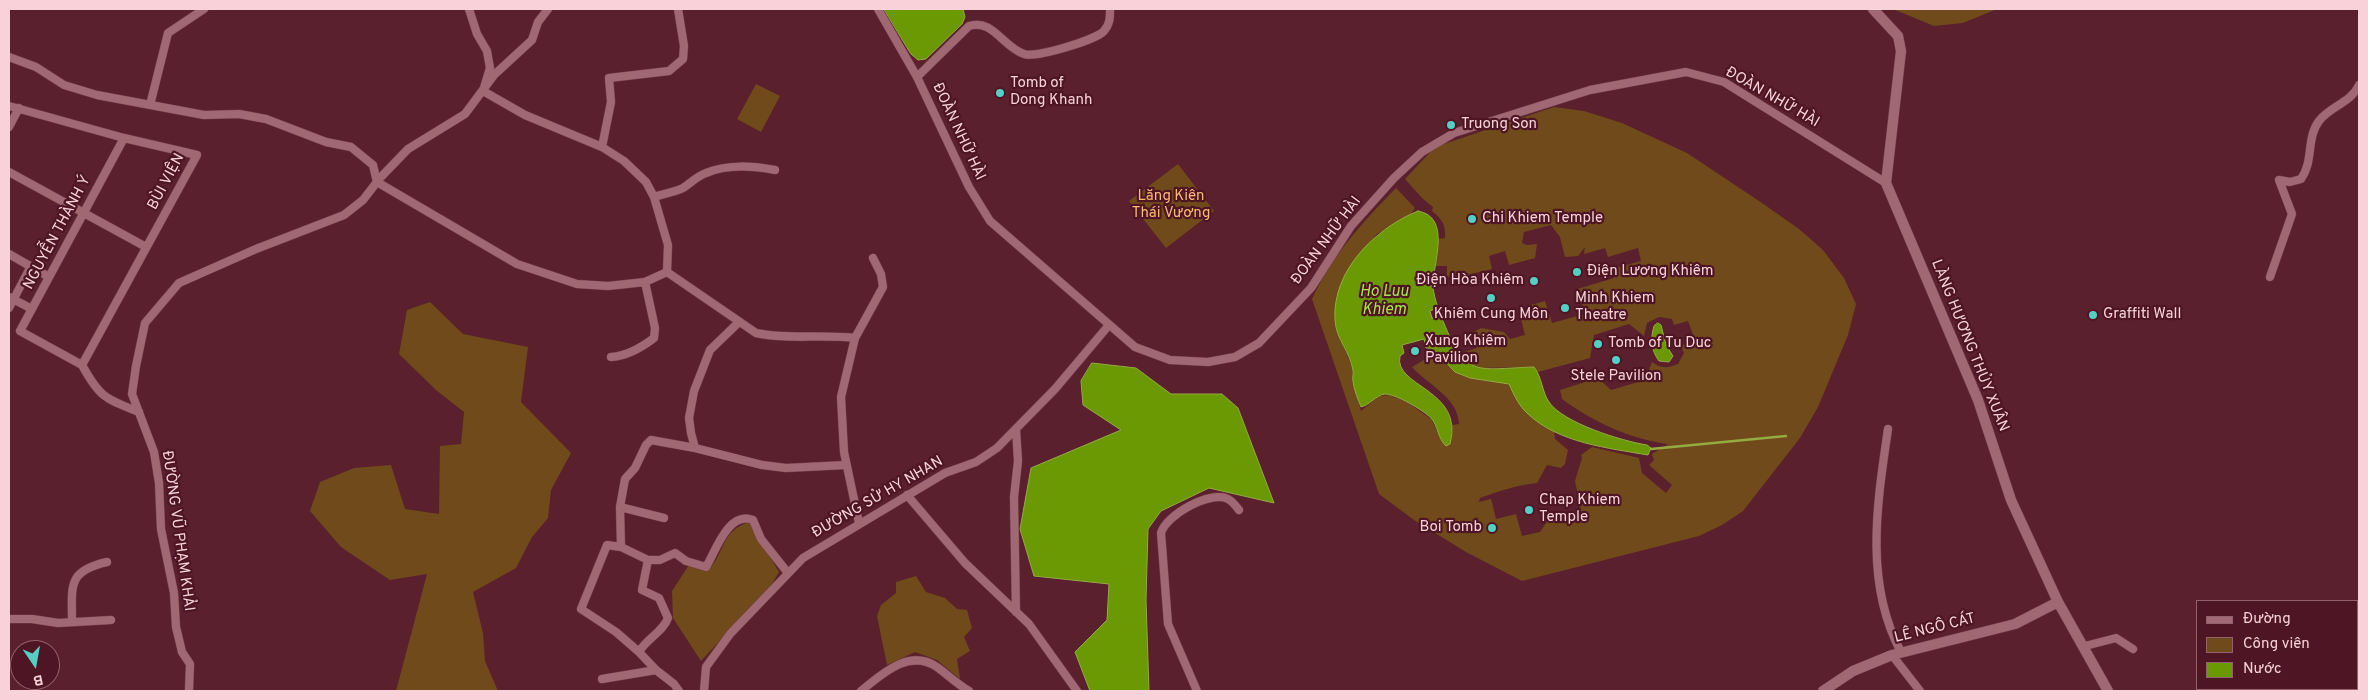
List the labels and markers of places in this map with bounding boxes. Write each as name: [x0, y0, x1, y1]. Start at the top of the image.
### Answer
place label: Tomb of Dong Khanh: [1010, 75, 1092, 110]
marker: Tomb of Dong Khanh: [994, 87, 1006, 99]
place label: Truong Son: [1461, 116, 1537, 134]
marker: Truong Son: [1445, 119, 1457, 131]
place label: Chi Khiem Temple: [1482, 210, 1603, 228]
marker: Chi Khiem Temple: [1466, 213, 1478, 225]
place label: Điện Lương Khiêm: [1587, 263, 1714, 281]
marker: Điện Lương Khiêm: [1571, 266, 1583, 278]
place label: Điện Hòa Khiêm: [1416, 272, 1524, 290]
marker: Điện Hòa Khiêm: [1528, 275, 1540, 287]
place label: Minh Khiem Theatre: [1575, 290, 1654, 325]
marker: Khiêm Cung Môn: [1485, 292, 1497, 304]
marker: Minh Khiem Theatre: [1559, 302, 1571, 314]
place label: Khiêm Cung Môn: [1434, 306, 1548, 324]
place label: Graffiti Wall: [2103, 306, 2181, 324]
marker: Graffiti Wall: [2087, 309, 2099, 321]
place label: Xung Khiêm Pavilion: [1425, 333, 1506, 368]
place label: Tomb of Tu Duc: [1608, 335, 1711, 353]
marker: Tomb of Tu Duc: [1592, 338, 1604, 350]
marker: Xung Khiêm Pavilion: [1409, 345, 1421, 357]
marker: Stele Pavilion: [1610, 354, 1622, 366]
place label: Stele Pavilion: [1571, 368, 1661, 386]
place label: Chap Khiem Temple: [1539, 492, 1620, 527]
marker: Chap Khiem Temple: [1523, 504, 1535, 516]
place label: Boi Tomb: [1419, 519, 1482, 537]
marker: Boi Tomb: [1486, 522, 1498, 534]

